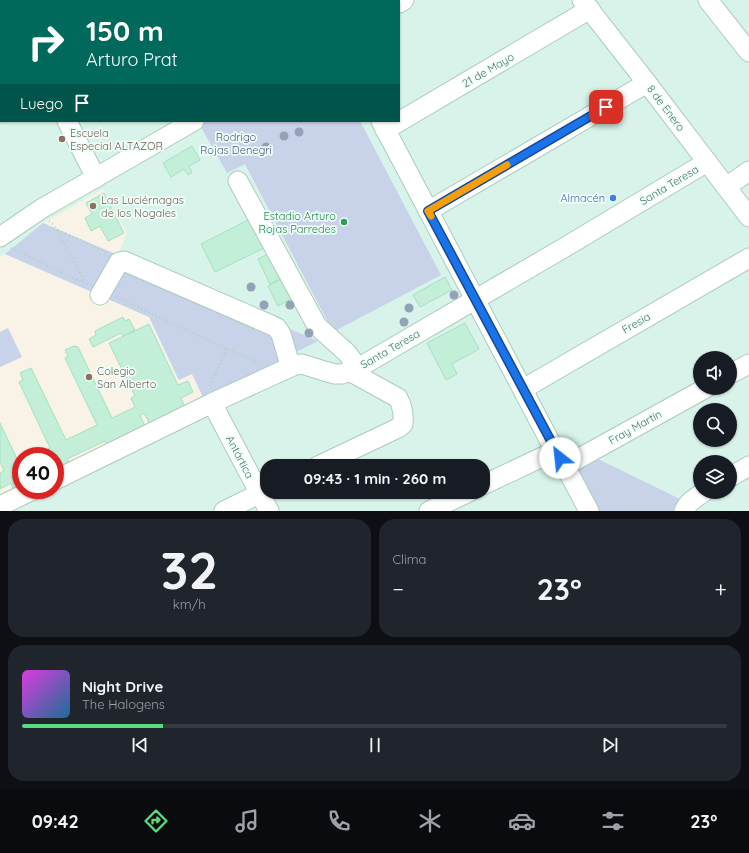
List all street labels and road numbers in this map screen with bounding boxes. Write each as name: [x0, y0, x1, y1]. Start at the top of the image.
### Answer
street label: 21 de Mayo: [460, 49, 517, 90]
street label: 8 de Enero: [644, 82, 688, 134]
street label: Santa Teresa: [637, 162, 701, 208]
street label: Fresia: [619, 309, 653, 337]
street label: Santa Teresa: [358, 326, 422, 372]
street label: Fray Martín: [606, 407, 664, 447]
street label: Antártica: [223, 433, 257, 481]

